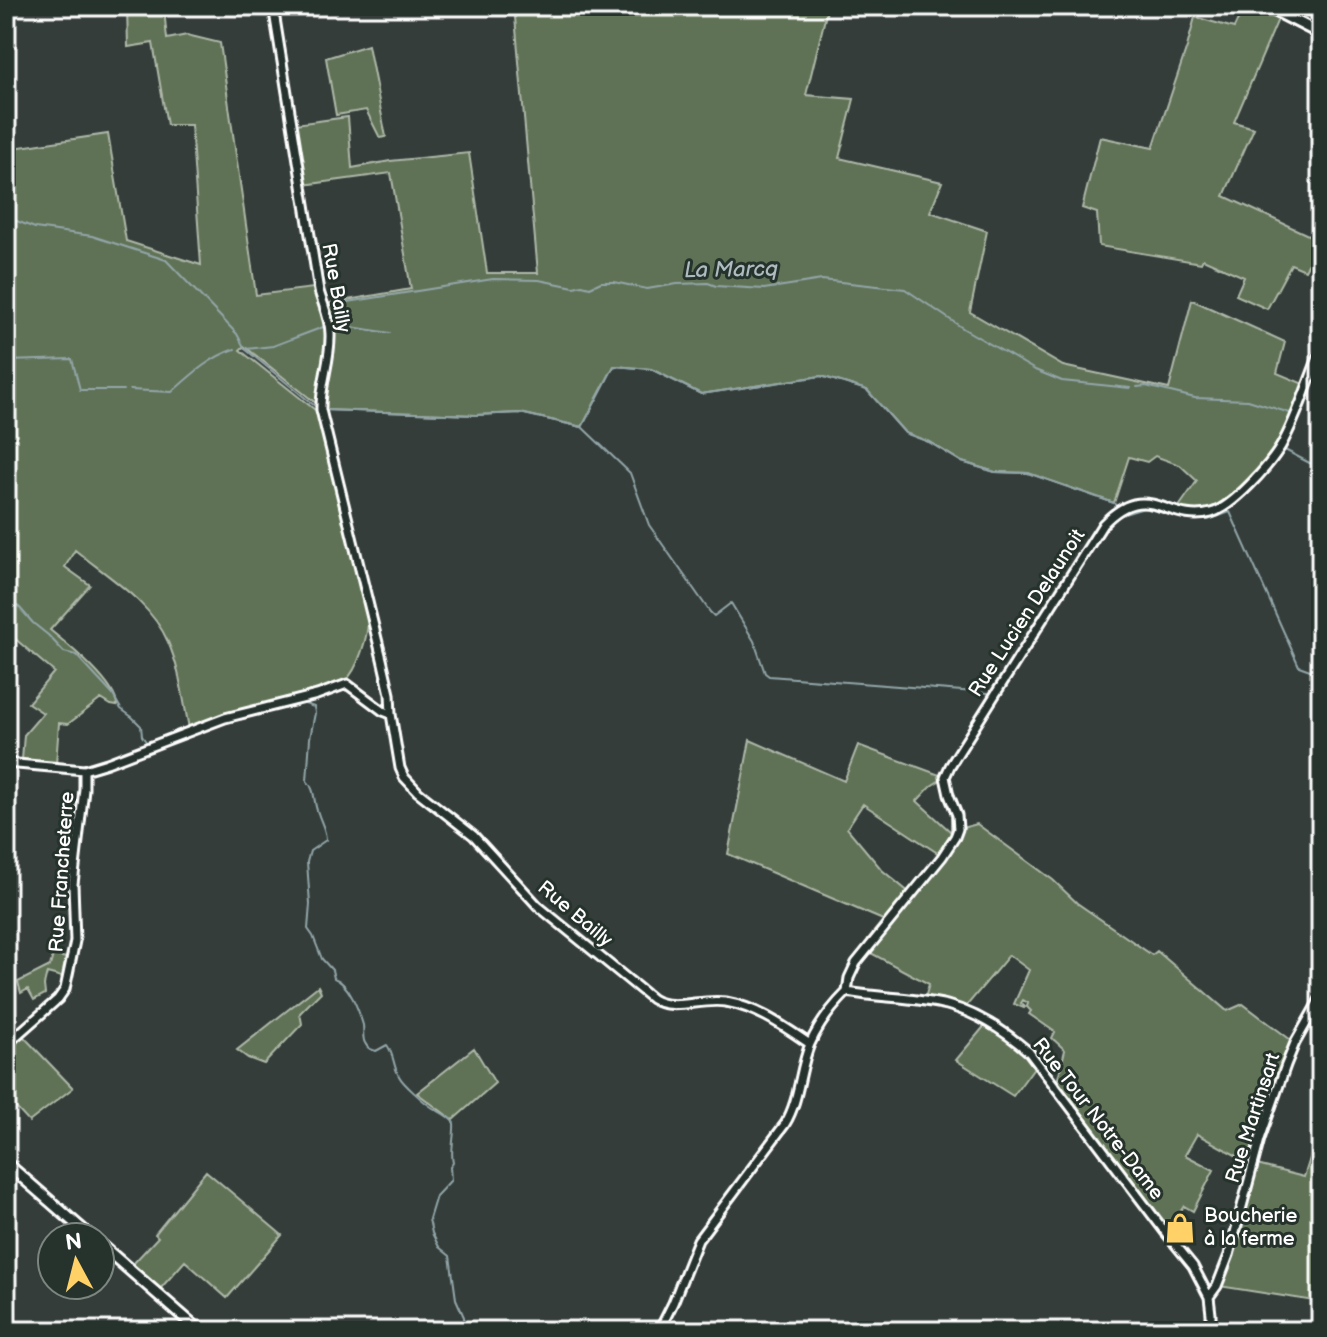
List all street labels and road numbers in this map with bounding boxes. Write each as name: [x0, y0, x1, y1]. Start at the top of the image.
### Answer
street label: Rue Bailly: [316, 241, 356, 335]
street label: Rue Lucien Delaunoit: [964, 524, 1090, 702]
street label: Rue Francheterre: [44, 791, 80, 953]
street label: Rue Bailly: [533, 876, 617, 952]
street label: Rue Tour Notre-Dame: [1027, 1033, 1169, 1205]
street label: Rue Martinsart: [1221, 1050, 1285, 1186]

